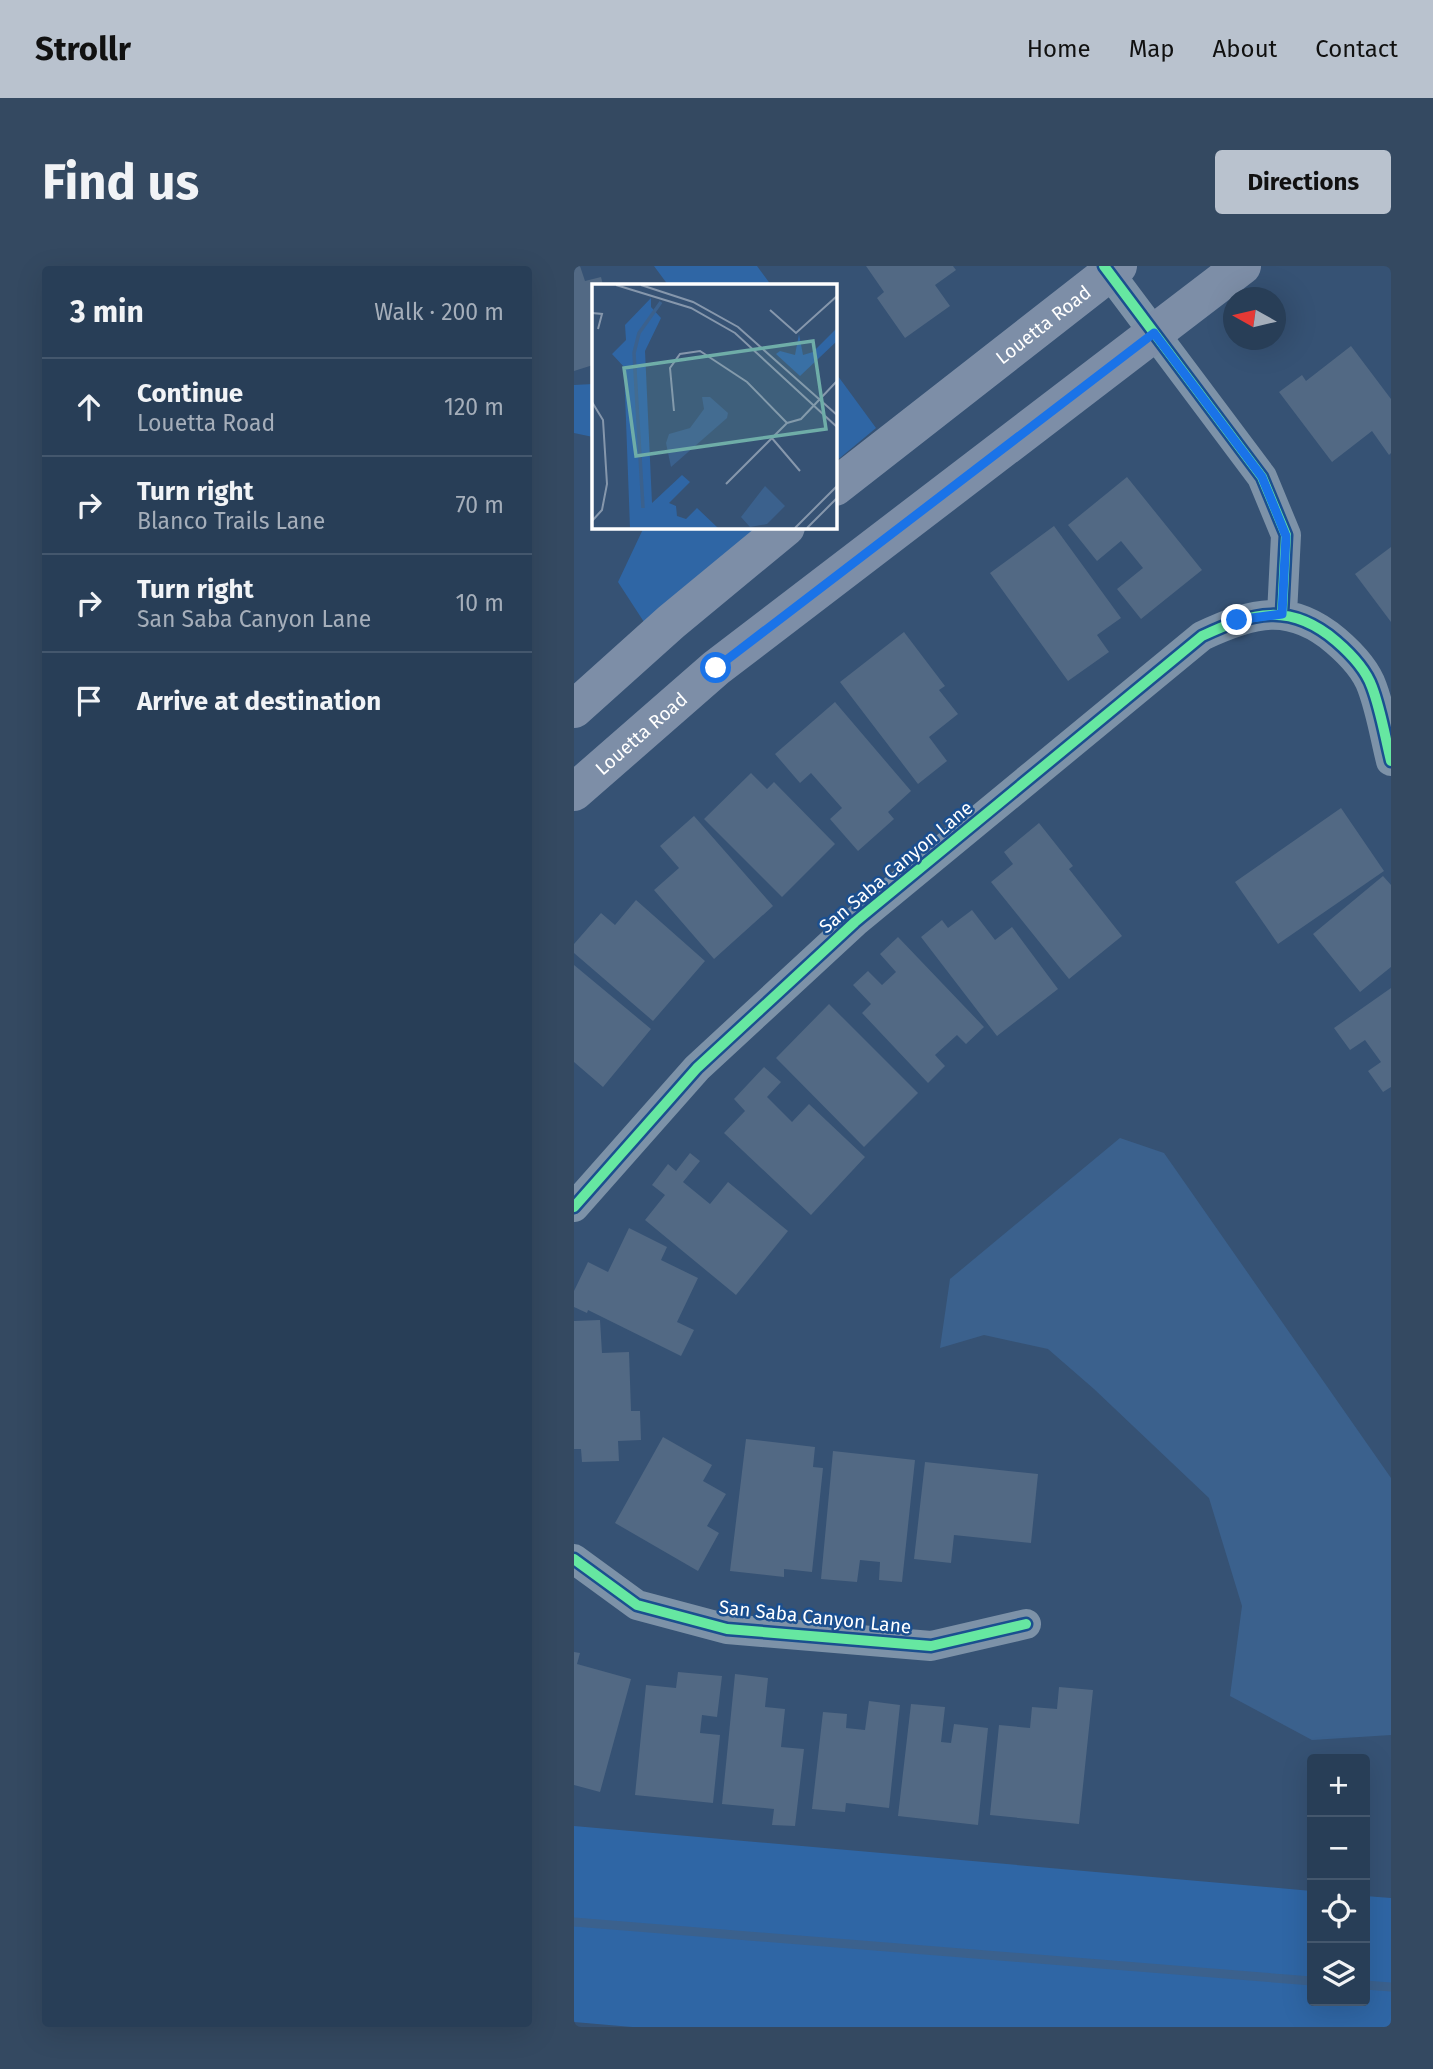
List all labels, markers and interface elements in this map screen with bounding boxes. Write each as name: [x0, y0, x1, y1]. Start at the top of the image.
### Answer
text: Strollr: [35, 29, 131, 69]
text: Home: [1027, 35, 1091, 63]
text: Map: [1129, 35, 1175, 63]
text: About: [1213, 35, 1277, 63]
text: Contact: [1315, 35, 1398, 63]
button: Directions: [1215, 150, 1391, 214]
text: Find us: [42, 153, 199, 212]
street label: Louetta Road: [991, 280, 1095, 369]
inset map: [592, 284, 836, 528]
north arrow: [1223, 287, 1286, 350]
text: 3 min: [70, 294, 144, 330]
text: Walk · 200 m: [374, 298, 504, 326]
text: Continue: [137, 378, 243, 409]
icon: ahead: [70, 388, 108, 426]
text: 120 m: [444, 393, 504, 421]
text: Louetta Road: [137, 409, 275, 437]
text: Turn right: [137, 476, 254, 507]
icon: right: [70, 486, 108, 524]
text: 70 m: [455, 491, 504, 519]
text: Blanco Trails Lane: [137, 507, 325, 535]
text: Turn right: [137, 574, 254, 605]
icon: right: [70, 584, 108, 622]
text: 10 m: [455, 589, 504, 617]
route end: [1221, 604, 1252, 635]
text: San Saba Canyon Lane: [137, 605, 371, 633]
route start: [700, 652, 731, 683]
icon: arrive: [70, 682, 108, 720]
text: Arrive at destination: [137, 686, 381, 717]
street label: Louetta Road: [590, 687, 692, 780]
street label: San Saba Canyon Lane: [815, 796, 977, 938]
street label: San Saba Canyon Lane: [718, 1595, 912, 1639]
map controls: [1307, 1754, 1370, 2006]
button: +: [1307, 1754, 1370, 1817]
button: −: [1307, 1817, 1370, 1880]
button: locate: [1307, 1880, 1370, 1943]
button: layers: [1307, 1943, 1370, 2006]

